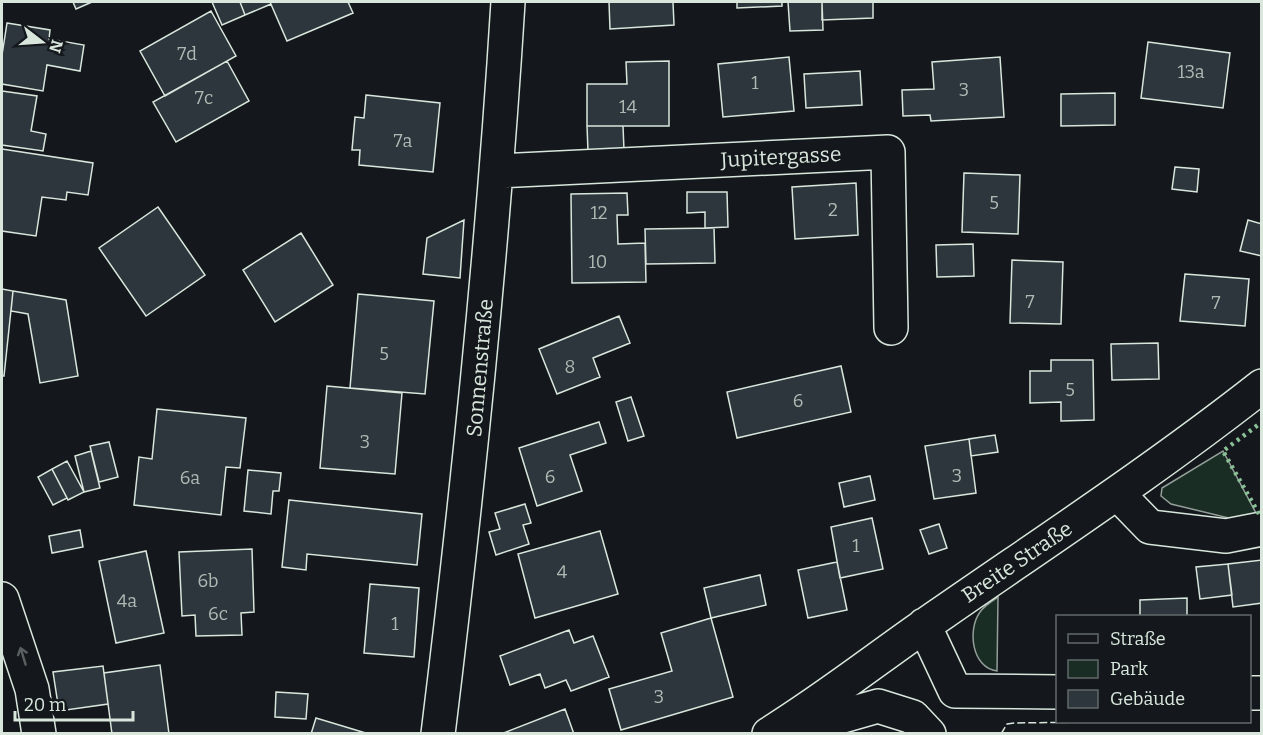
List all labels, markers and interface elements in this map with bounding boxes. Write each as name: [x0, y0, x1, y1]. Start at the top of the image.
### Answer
north arrow: [12, 12, 72, 72]
text: N: [45, 38, 67, 55]
house number: 7d: [177, 43, 197, 65]
house number: 13a: [1178, 61, 1205, 83]
house number: 1: [751, 72, 759, 94]
house number: 3: [959, 79, 969, 101]
house number: 7c: [195, 87, 213, 109]
house number: 14: [619, 96, 637, 118]
house number: 7a: [394, 130, 413, 152]
street label: Jupitergasse: [719, 141, 842, 173]
house number: 5: [989, 192, 999, 214]
house number: 2: [828, 199, 838, 221]
house number: 12: [590, 202, 608, 224]
house number: 10: [589, 251, 607, 273]
house number: 7: [1025, 291, 1035, 313]
house number: 7: [1211, 292, 1221, 314]
street label: Sonnenstraße: [461, 298, 499, 438]
house number: 5: [379, 343, 389, 365]
house number: 8: [565, 356, 575, 378]
house number: 5: [1065, 379, 1075, 401]
house number: 6: [793, 390, 803, 412]
house number: 3: [360, 431, 370, 453]
house number: 3: [952, 465, 962, 487]
house number: 6: [545, 466, 555, 488]
house number: 6a: [180, 467, 200, 489]
street label: Breite Straße: [957, 516, 1077, 608]
house number: 1: [852, 535, 860, 557]
house number: 4: [557, 561, 568, 583]
house number: 6b: [198, 570, 219, 592]
house number: 4a: [117, 590, 137, 612]
house number: 6c: [208, 603, 228, 625]
house number: 1: [391, 613, 399, 635]
legend: [1056, 615, 1251, 723]
text: Straße: [1110, 628, 1166, 650]
one-way arrow: [17, 647, 28, 666]
text: Park: [1110, 658, 1149, 680]
scale bar: [15, 684, 134, 722]
house number: 3: [654, 686, 664, 708]
text: Gebäude: [1110, 688, 1185, 710]
text: 20 m: [24, 694, 66, 716]

